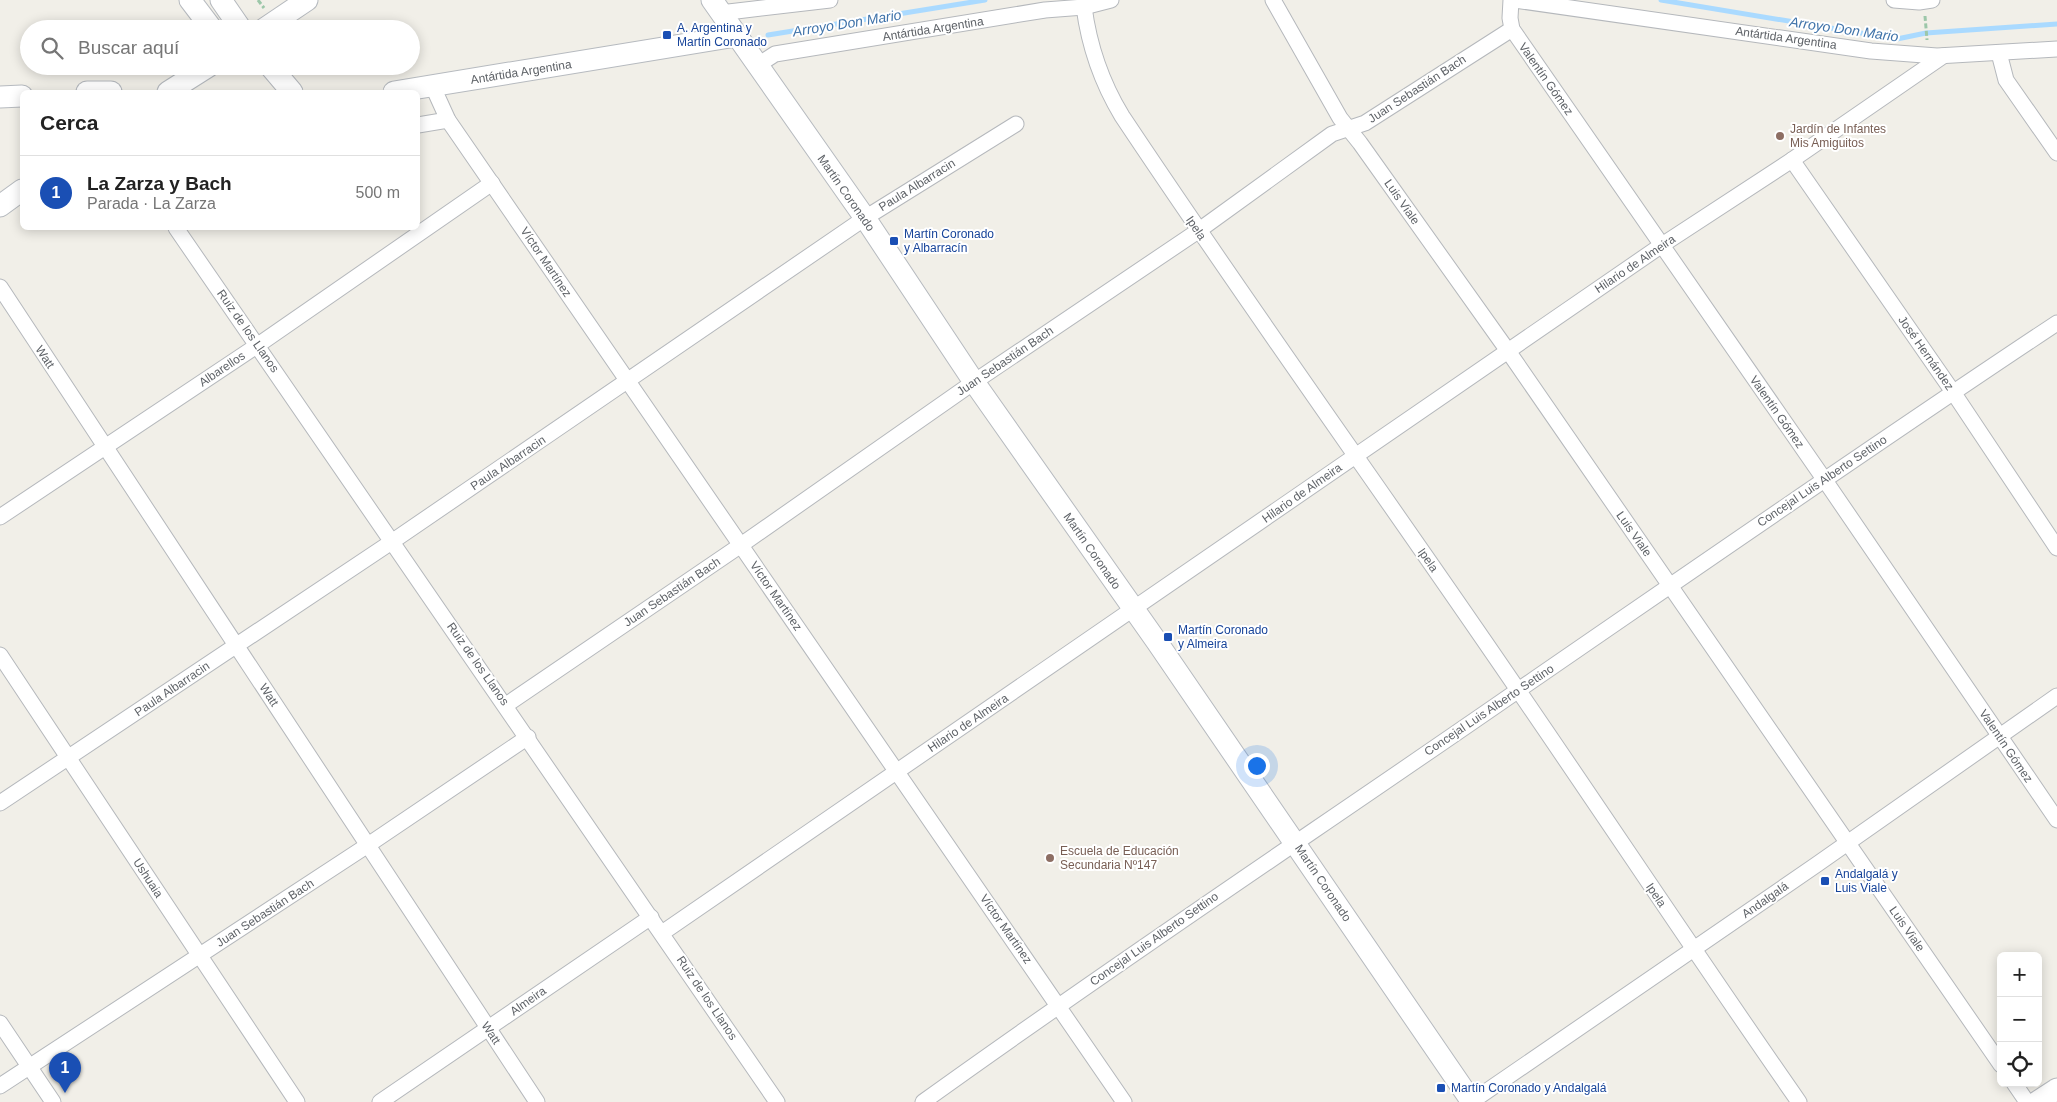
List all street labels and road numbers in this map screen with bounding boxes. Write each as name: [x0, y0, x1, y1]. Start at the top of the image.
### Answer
street label: Antártida Argentina: [881, 14, 985, 44]
street label: Antártida Argentina: [1734, 24, 1838, 52]
street label: Valentín Gómez: [1516, 40, 1576, 118]
street label: Juan Sebastián Bach: [1366, 52, 1468, 126]
street label: Antártida Argentina: [469, 57, 573, 87]
street label: Martín Coronado: [814, 152, 878, 234]
street label: Paula Albarracin: [876, 156, 958, 214]
street label: Luis Viale: [1381, 177, 1423, 227]
street label: Ipela: [1183, 213, 1209, 243]
street label: Víctor Martínez: [517, 224, 575, 300]
street label: Hilario de Almeira: [1592, 232, 1678, 296]
street label: Ruiz de los Llanos: [214, 287, 282, 375]
street label: José Hernández: [1895, 313, 1957, 393]
street label: Juan Sebastián Bach: [954, 323, 1056, 399]
street label: Watt: [33, 343, 58, 372]
street label: Albarellos: [196, 348, 248, 390]
street label: Valentín Gómez: [1747, 373, 1807, 451]
street label: Concejal Luis Alberto Settino: [1754, 432, 1890, 530]
street label: Paula Albarracin: [468, 433, 548, 493]
street label: Hilario de Almeira: [1259, 460, 1345, 526]
street label: Luis Viale: [1613, 509, 1655, 559]
street label: Martín Coronado: [1060, 510, 1124, 592]
street label: Ipela: [1415, 545, 1441, 575]
street label: Juan Sebastián Bach: [621, 554, 723, 630]
street label: Víctor Martínez: [747, 559, 805, 633]
street label: Ruiz de los Llanos: [444, 620, 512, 708]
street label: Paula Albarracin: [132, 659, 212, 719]
street label: Concejal Luis Alberto Settino: [1421, 661, 1557, 759]
street label: Watt: [257, 681, 282, 710]
street label: Hilario de Almeira: [925, 691, 1011, 755]
street label: Valentín Gómez: [1976, 707, 2036, 785]
street label: Martín Coronado: [1292, 842, 1354, 925]
street label: Ushuaia: [130, 856, 166, 901]
street label: Juan Sebastián Bach: [214, 876, 316, 950]
street label: Andalgalá: [1739, 879, 1791, 921]
street label: Ipela: [1643, 880, 1669, 910]
street label: Concejal Luis Alberto Settino: [1087, 889, 1221, 989]
street label: Víctor Martínez: [977, 892, 1035, 966]
street label: Luis Viale: [1886, 904, 1928, 954]
street label: Ruiz de los Llanos: [674, 953, 740, 1043]
street label: Almeira: [507, 983, 549, 1018]
street label: Watt: [478, 1019, 504, 1048]

